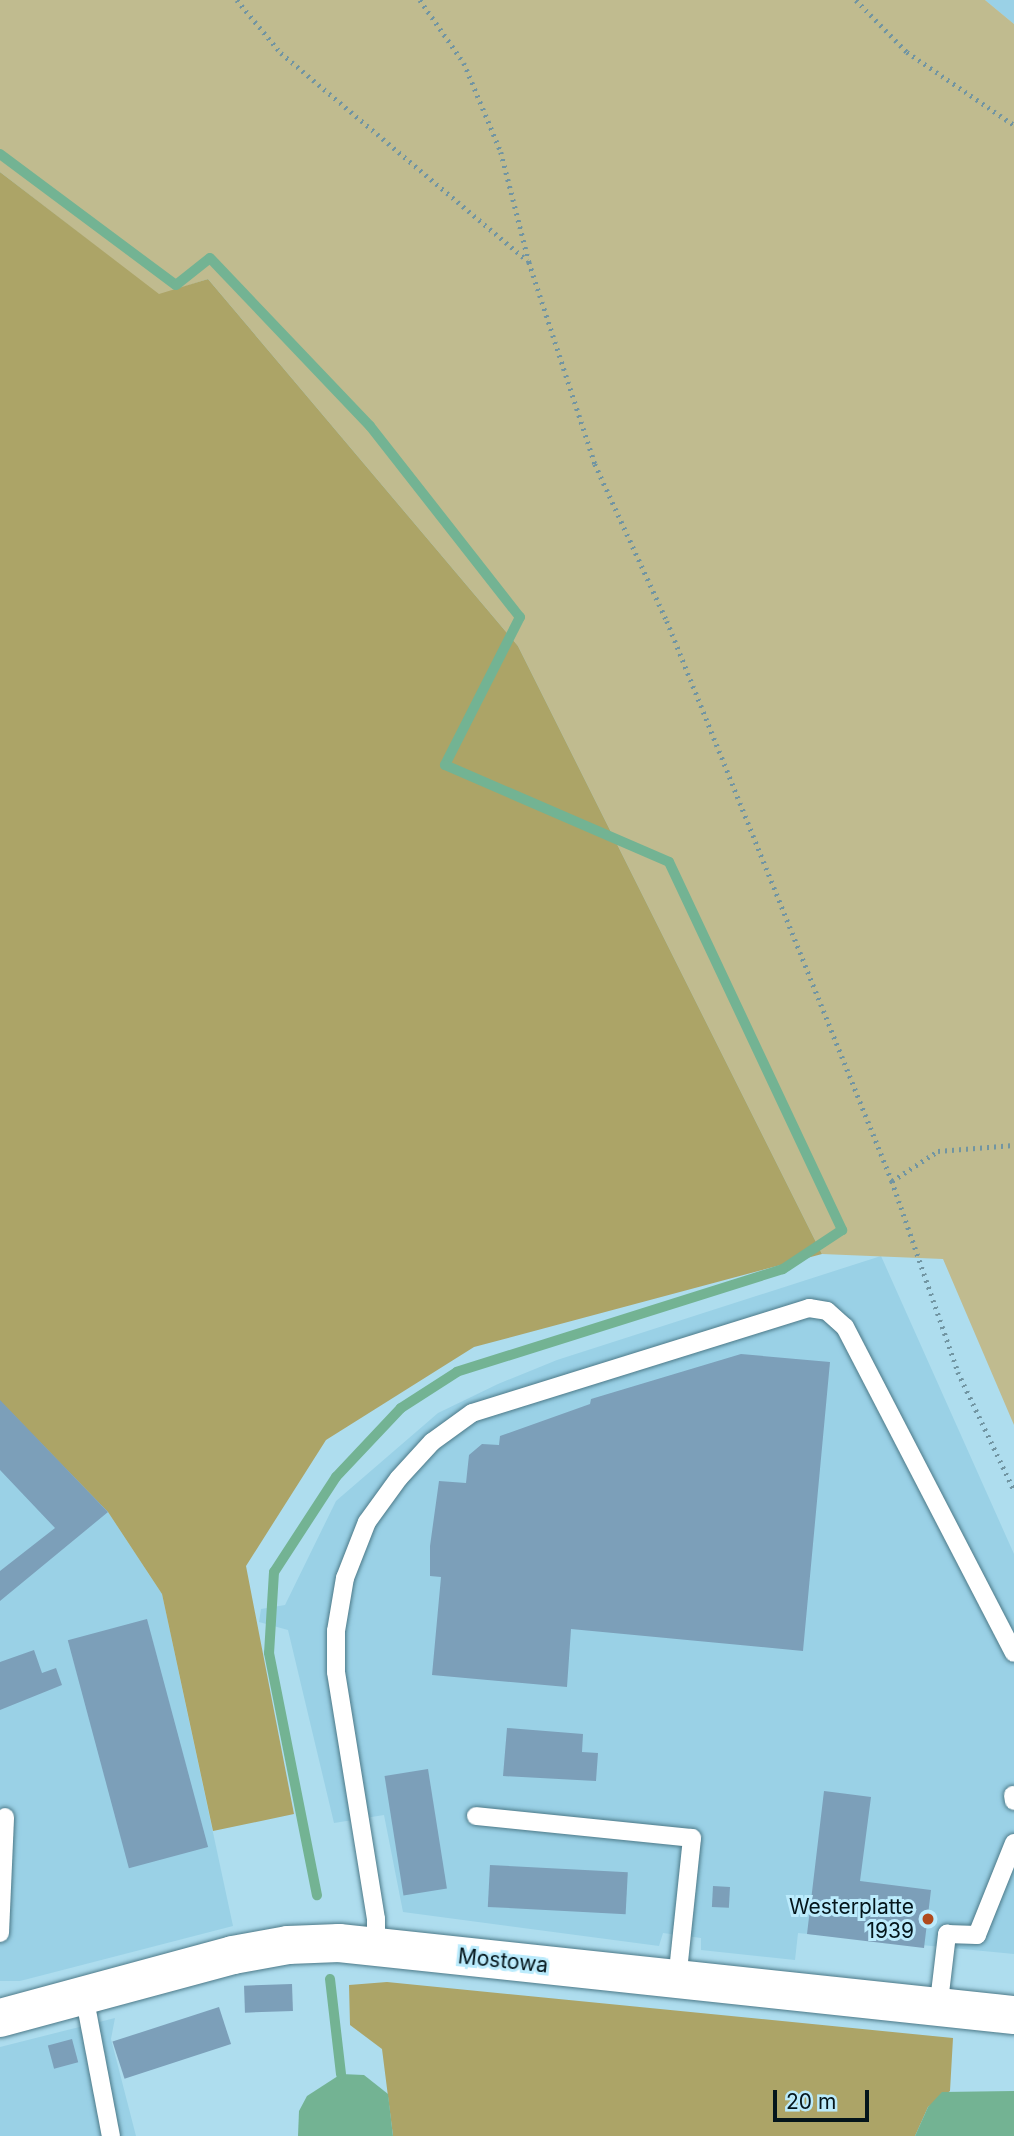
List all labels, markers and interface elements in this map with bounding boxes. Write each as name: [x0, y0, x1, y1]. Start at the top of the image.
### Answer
place label: Westerplatte 1939: [789, 1894, 914, 1944]
marker: Westerplatte 1939: [920, 1911, 936, 1927]
street label: Mostowa: [457, 1944, 549, 1978]
scale bar: [776, 2076, 872, 2120]
text: 20 m: [786, 2089, 836, 2114]

